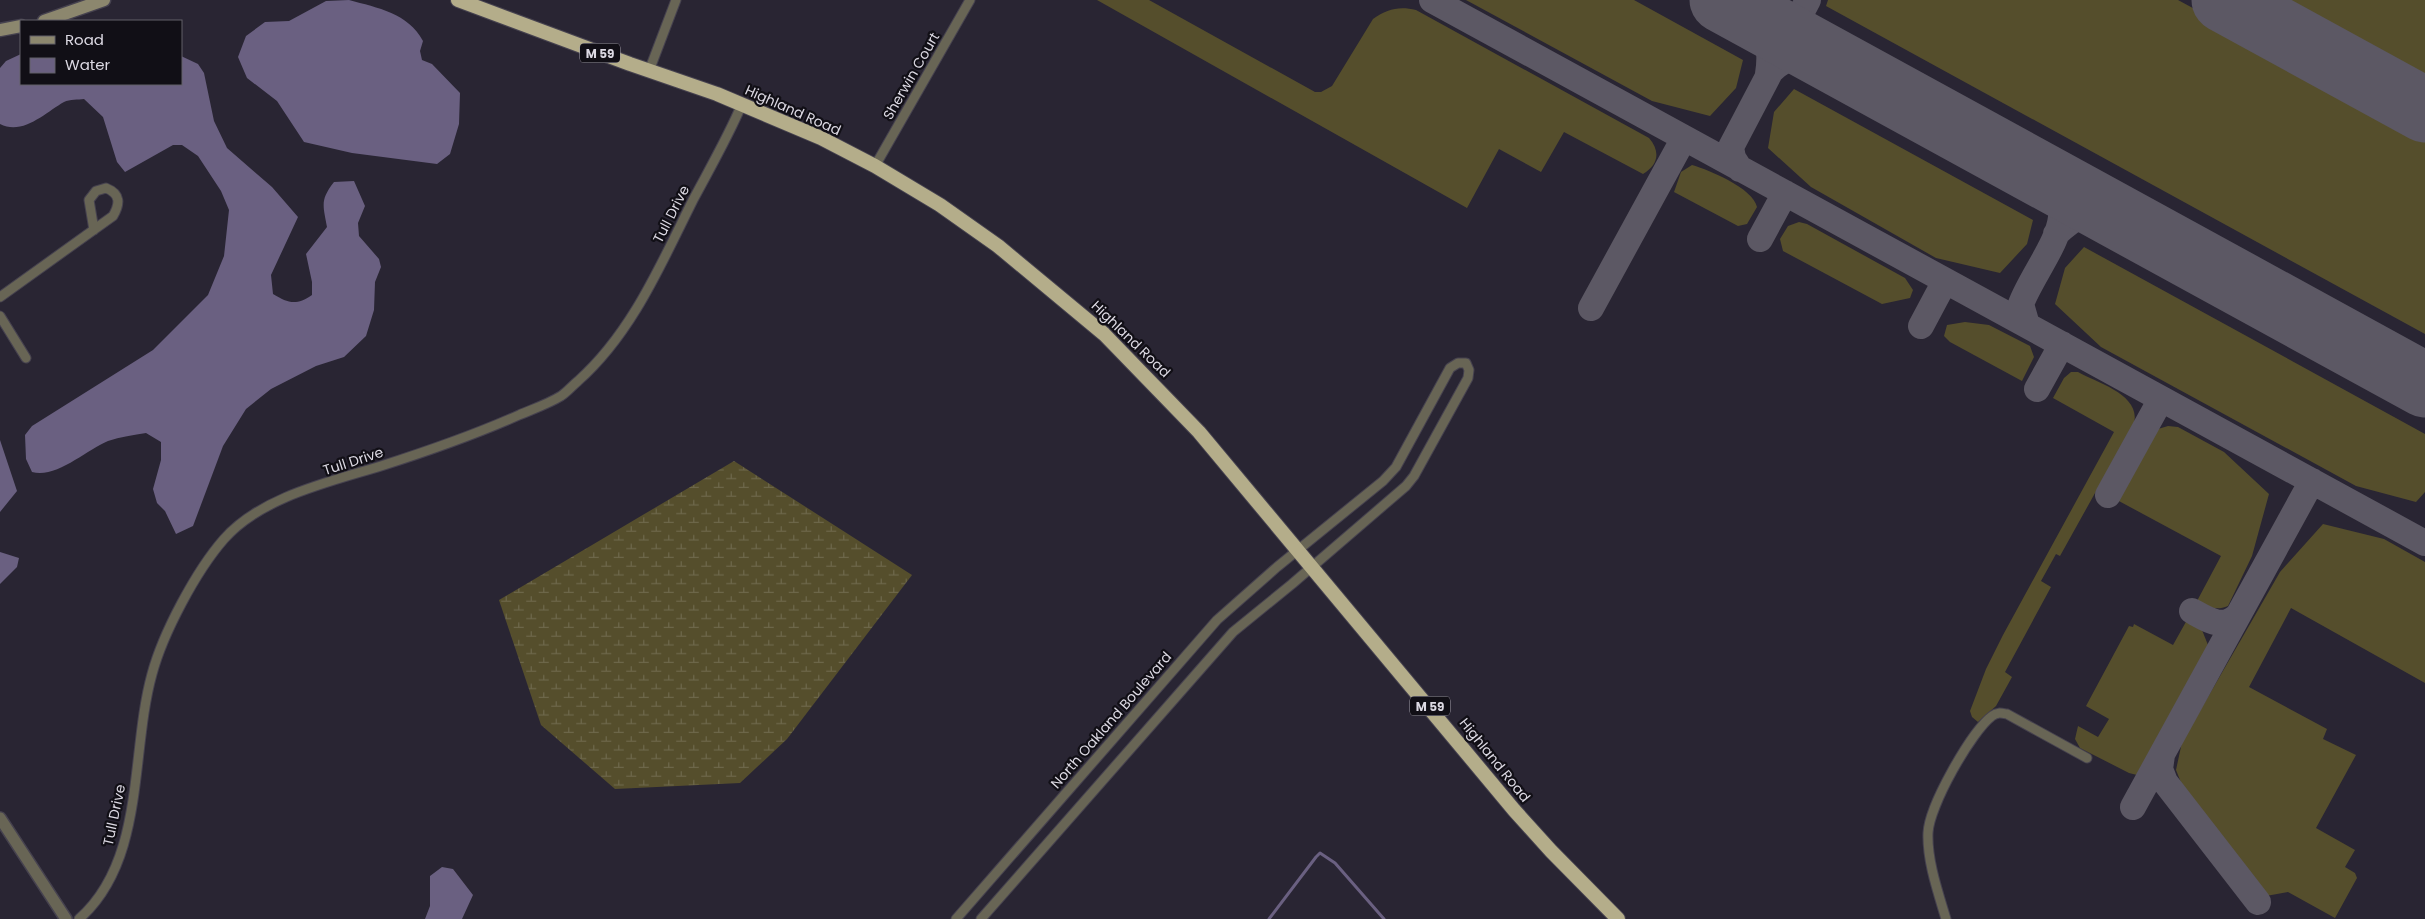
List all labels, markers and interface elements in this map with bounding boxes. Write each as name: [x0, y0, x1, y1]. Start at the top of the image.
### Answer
legend: [20, 20, 182, 85]
text: Road: [65, 29, 104, 50]
street label: Sherwin Court: [878, 29, 944, 123]
road number: M 59: [580, 44, 620, 62]
text: Water: [65, 54, 111, 75]
street label: Highland Road: [742, 80, 844, 140]
street label: Tull Drive: [648, 181, 694, 246]
street label: Highland Road: [1087, 296, 1175, 382]
street label: Tull Drive: [320, 442, 386, 480]
street label: North Oakland Boulevard: [1046, 647, 1176, 793]
road number: M 59: [1410, 696, 1450, 716]
street label: Highland Road: [1455, 714, 1535, 806]
street label: Tull Drive: [98, 782, 130, 848]

